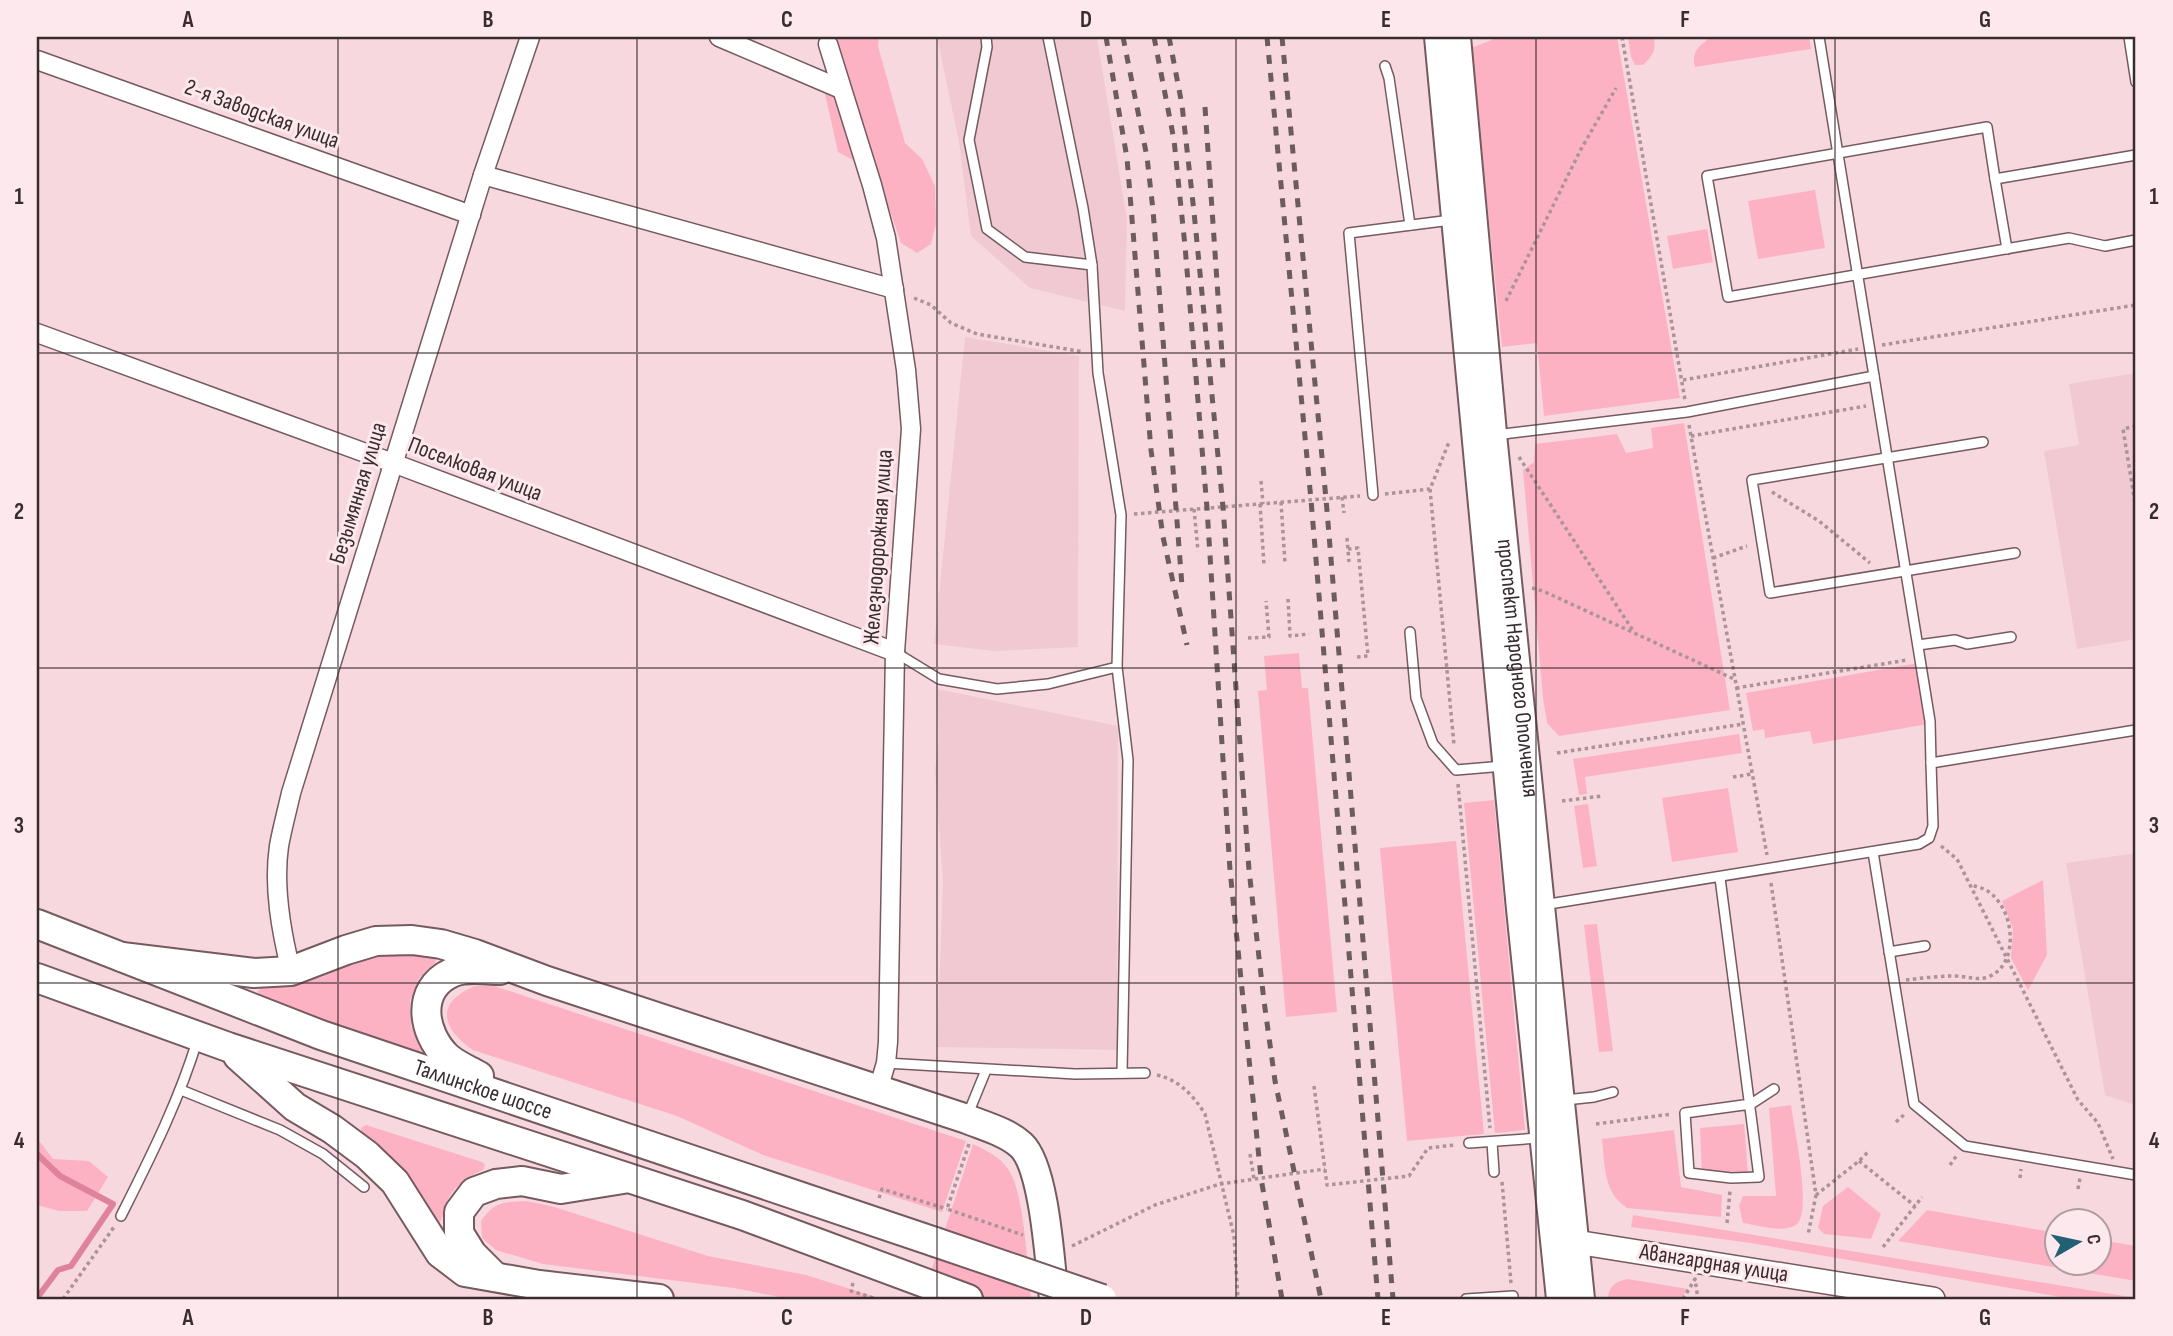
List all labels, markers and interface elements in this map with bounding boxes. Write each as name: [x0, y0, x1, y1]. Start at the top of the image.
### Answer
text: A: [182, 6, 195, 34]
text: B: [483, 6, 494, 34]
text: C: [781, 6, 793, 34]
text: D: [1080, 6, 1092, 34]
text: E: [1381, 6, 1391, 34]
text: F: [1680, 6, 1690, 34]
text: G: [1979, 6, 1991, 34]
street label: 2-я Заводская улица: [181, 73, 343, 155]
text: 1: [14, 183, 24, 211]
text: 1: [2149, 183, 2159, 211]
street label: Безымянная улица: [323, 419, 393, 567]
street label: Поселковая улица: [404, 431, 546, 507]
street label: Железнодорожная улица: [857, 449, 899, 645]
text: 2: [14, 498, 24, 526]
text: 2: [2149, 498, 2159, 526]
street label: проспект Народного Ополчения: [1491, 538, 1545, 799]
text: 3: [14, 812, 24, 840]
text: 3: [2149, 812, 2159, 840]
street label: Таллинское шоссе: [410, 1053, 556, 1126]
text: 4: [14, 1127, 25, 1155]
text: 4: [2149, 1127, 2160, 1155]
north arrow: [2044, 1206, 2114, 1276]
text: С: [2081, 1233, 2105, 1246]
street label: Авангардная улица: [1637, 1237, 1790, 1289]
text: A: [182, 1304, 195, 1332]
text: B: [483, 1304, 494, 1332]
text: C: [781, 1304, 793, 1332]
text: D: [1080, 1304, 1092, 1332]
text: E: [1381, 1304, 1391, 1332]
text: F: [1680, 1304, 1690, 1332]
text: G: [1979, 1304, 1991, 1332]

